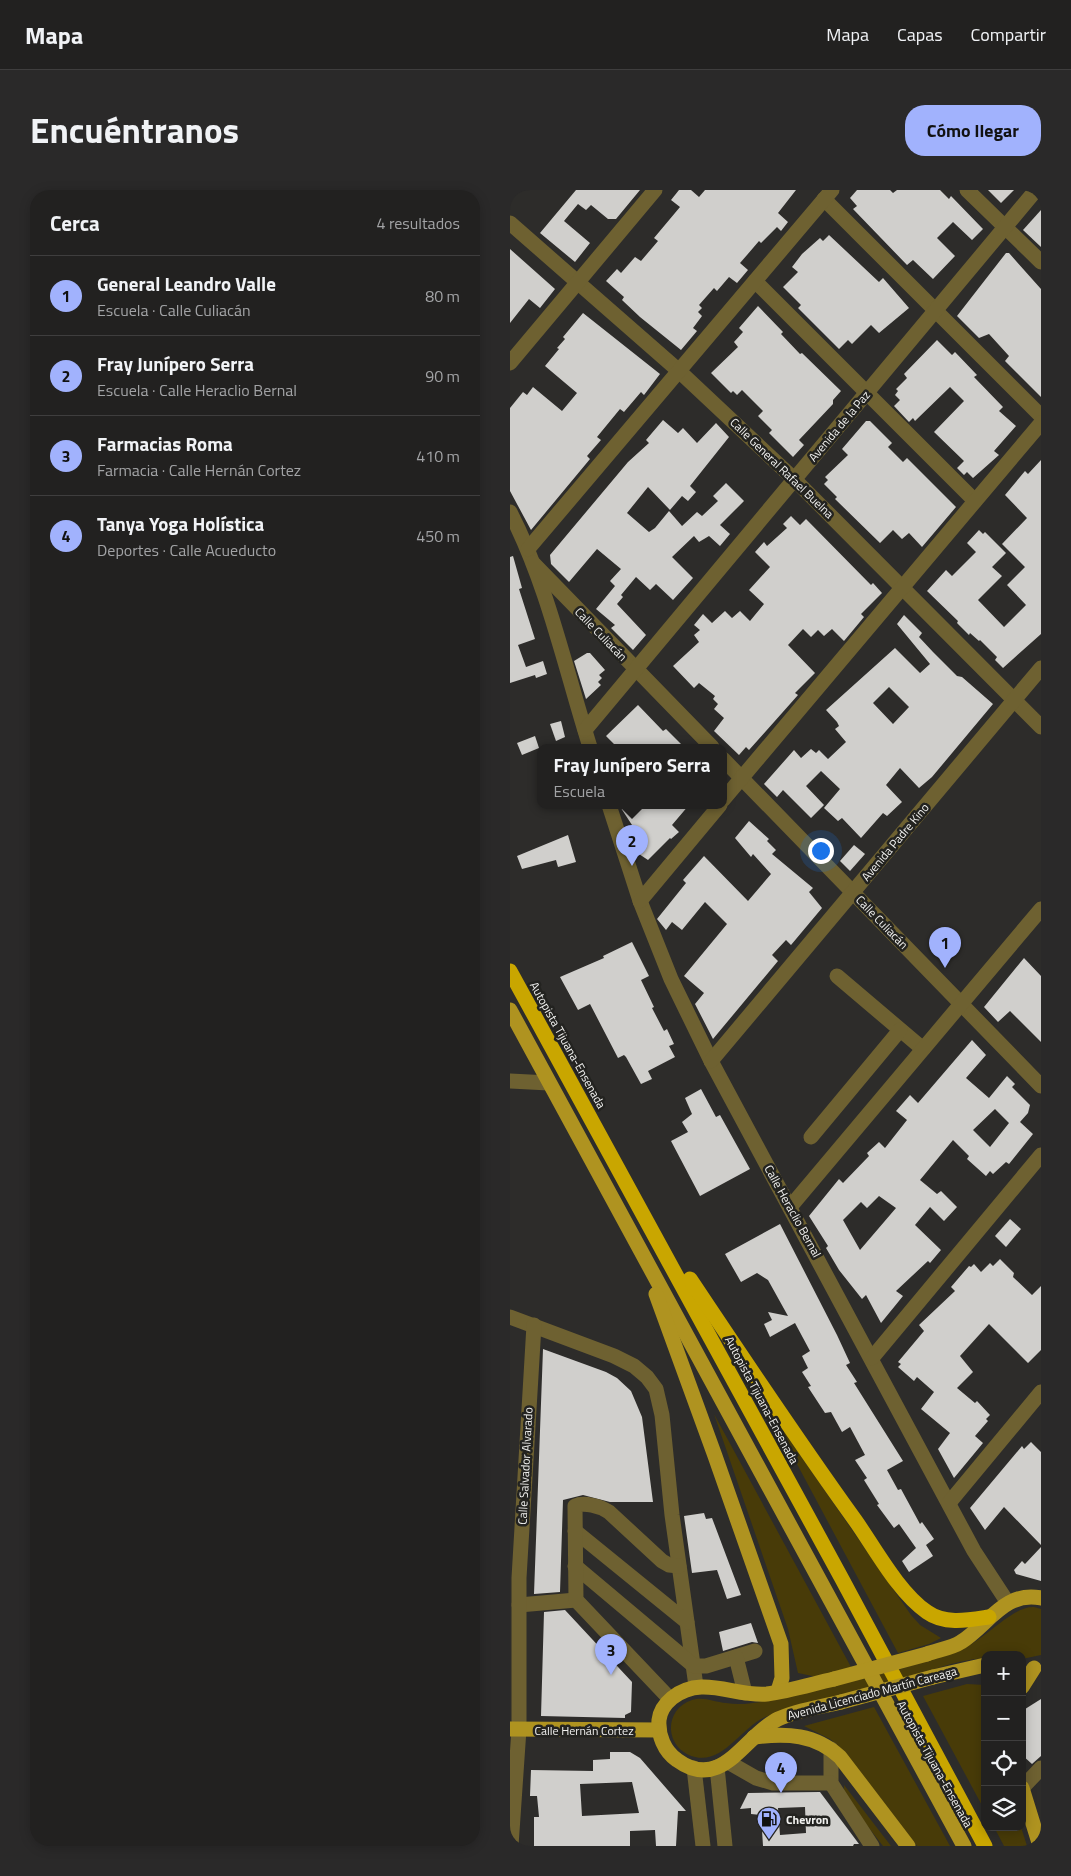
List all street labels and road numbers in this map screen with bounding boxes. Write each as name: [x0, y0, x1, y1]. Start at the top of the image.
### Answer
street label: Avenida de la Paz: [804, 386, 874, 466]
street label: Calle General Rafael Buelna: [726, 413, 838, 523]
street label: Calle Culiacán: [570, 603, 632, 665]
street label: Avenida Padre Kino: [857, 799, 933, 885]
street label: Calle Culiacán: [851, 891, 913, 953]
street label: Autopista Tijuana-Ensenada: [525, 978, 611, 1112]
street label: Calle Heraclio Bernal: [760, 1161, 826, 1261]
street label: Autopista Tijuana-Ensenada: [720, 1333, 804, 1467]
street label: Calle Salvador Alvarado: [512, 1407, 538, 1525]
street label: Avenida Licenciado Martín Careaga: [785, 1661, 959, 1725]
street label: Autopista Tijuana-Ensenada: [892, 1697, 978, 1831]
street label: Calle Hernán Cortez: [534, 1721, 634, 1740]

